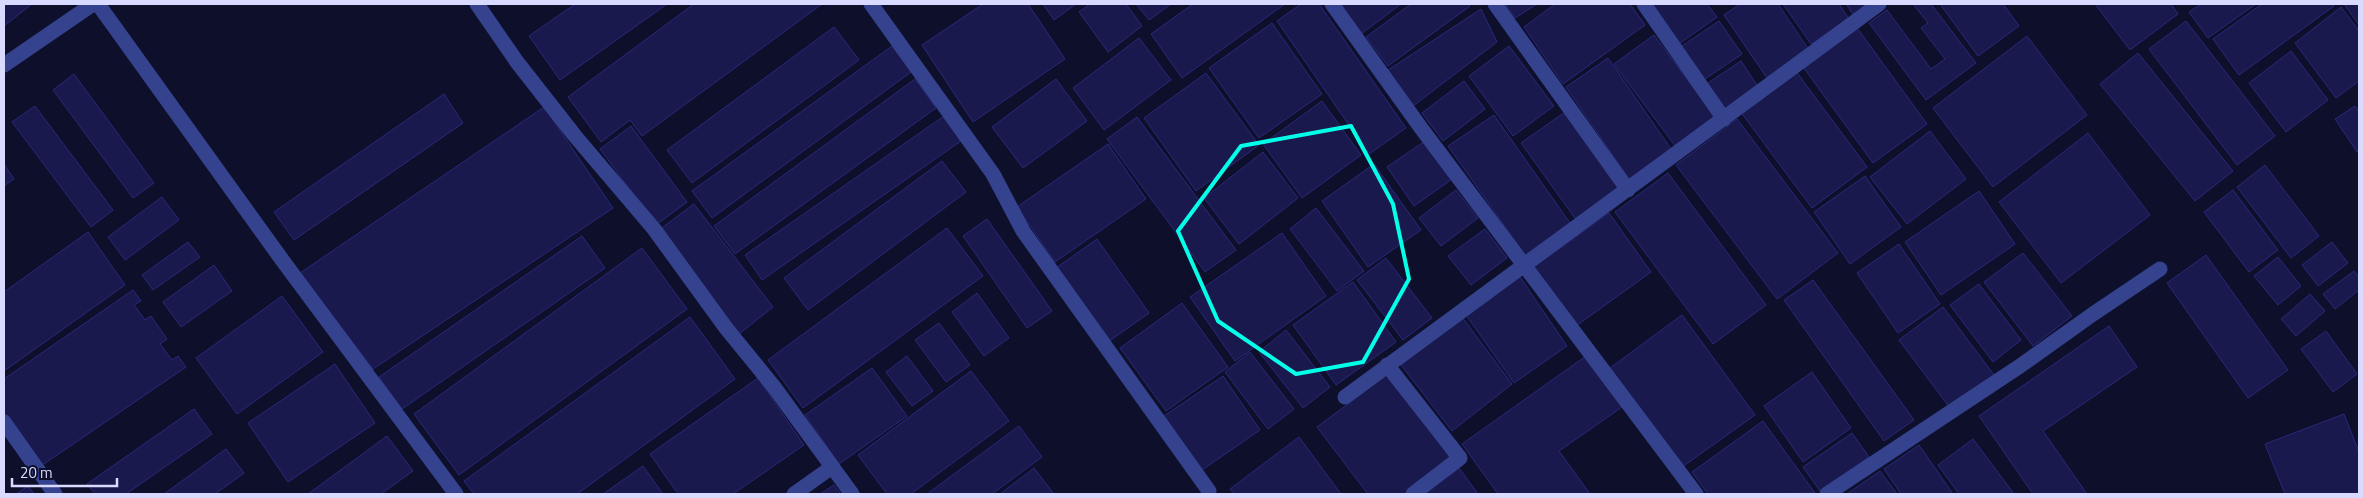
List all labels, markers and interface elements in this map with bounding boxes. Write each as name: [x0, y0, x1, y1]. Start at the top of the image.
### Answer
scale bar: [12, 456, 118, 488]
text: 20 m: [20, 461, 53, 484]

